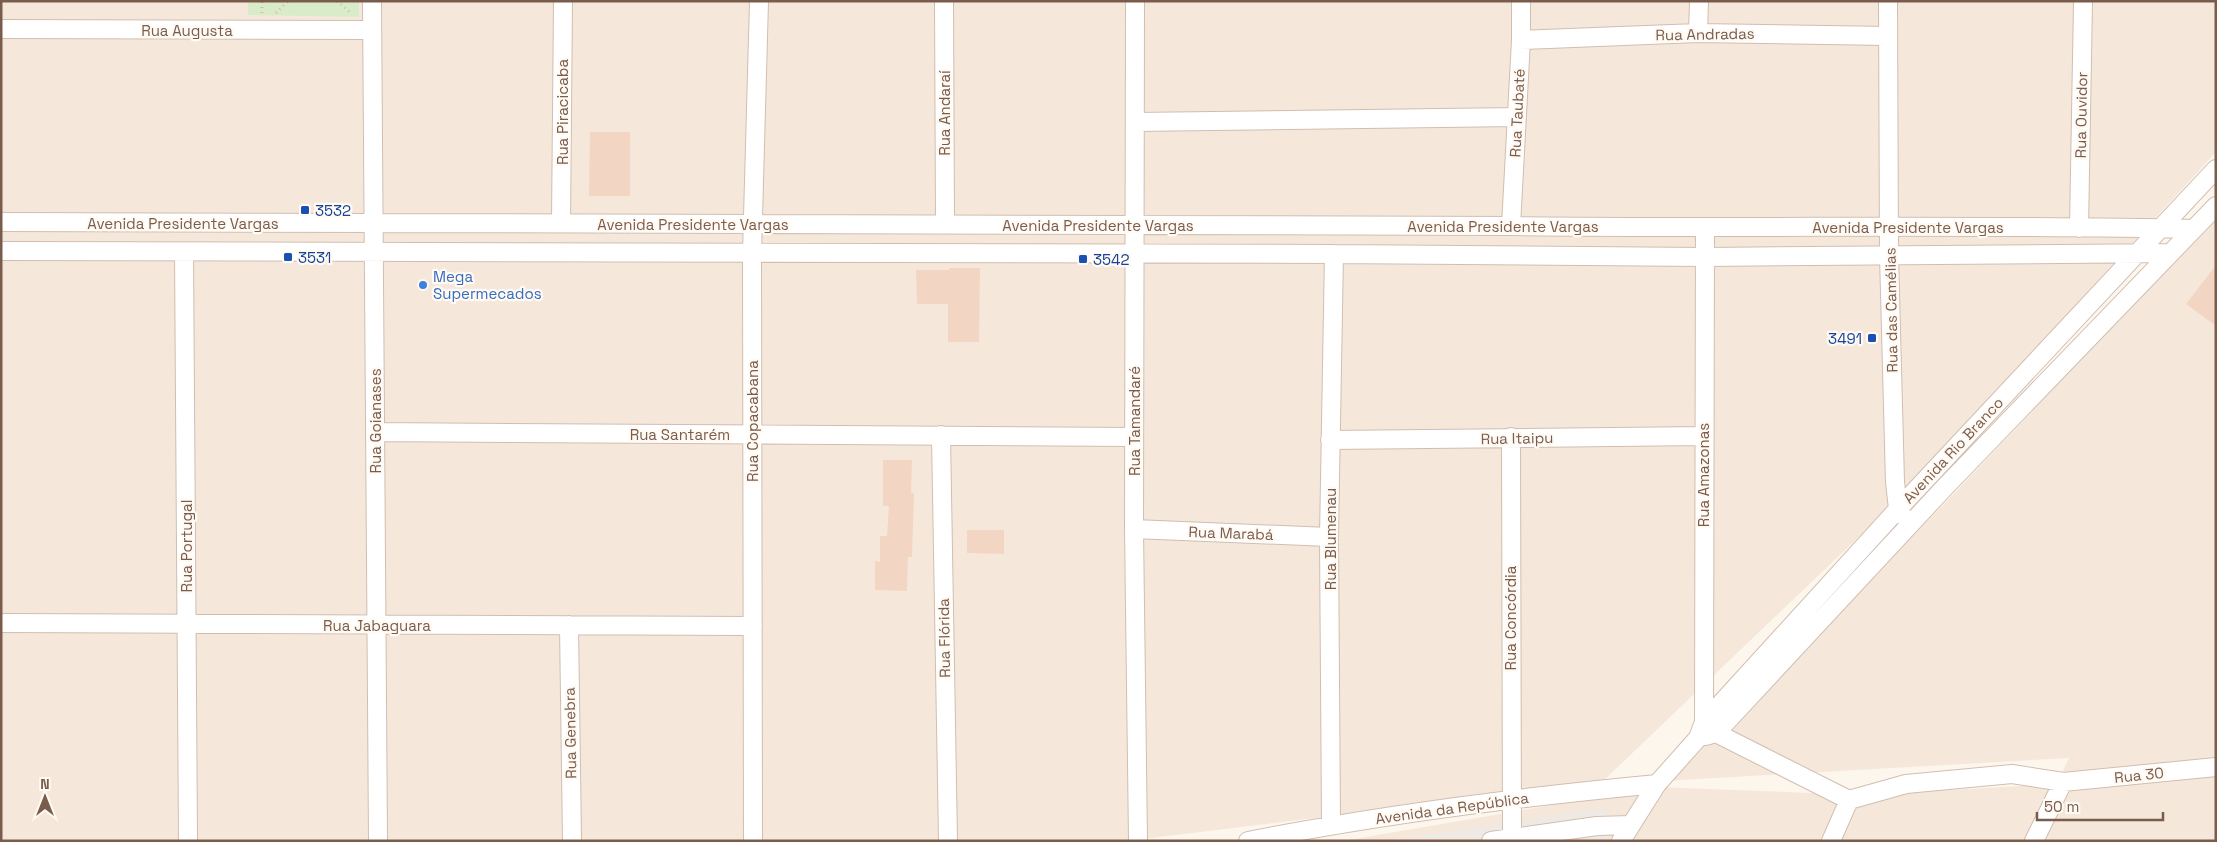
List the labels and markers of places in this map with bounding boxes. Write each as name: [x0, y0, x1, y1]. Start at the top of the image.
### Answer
place label: 3532: [315, 201, 351, 220]
marker: 3532: [299, 204, 311, 216]
place label: 3531: [298, 248, 331, 267]
place label: 3542: [1093, 250, 1129, 269]
marker: 3531: [282, 251, 294, 263]
marker: 3542: [1077, 253, 1089, 265]
place label: Mega Supermecados: [433, 267, 542, 303]
marker: Mega Supermecados: [417, 279, 429, 291]
place label: 3491: [1828, 329, 1862, 348]
marker: 3491: [1866, 332, 1878, 344]

